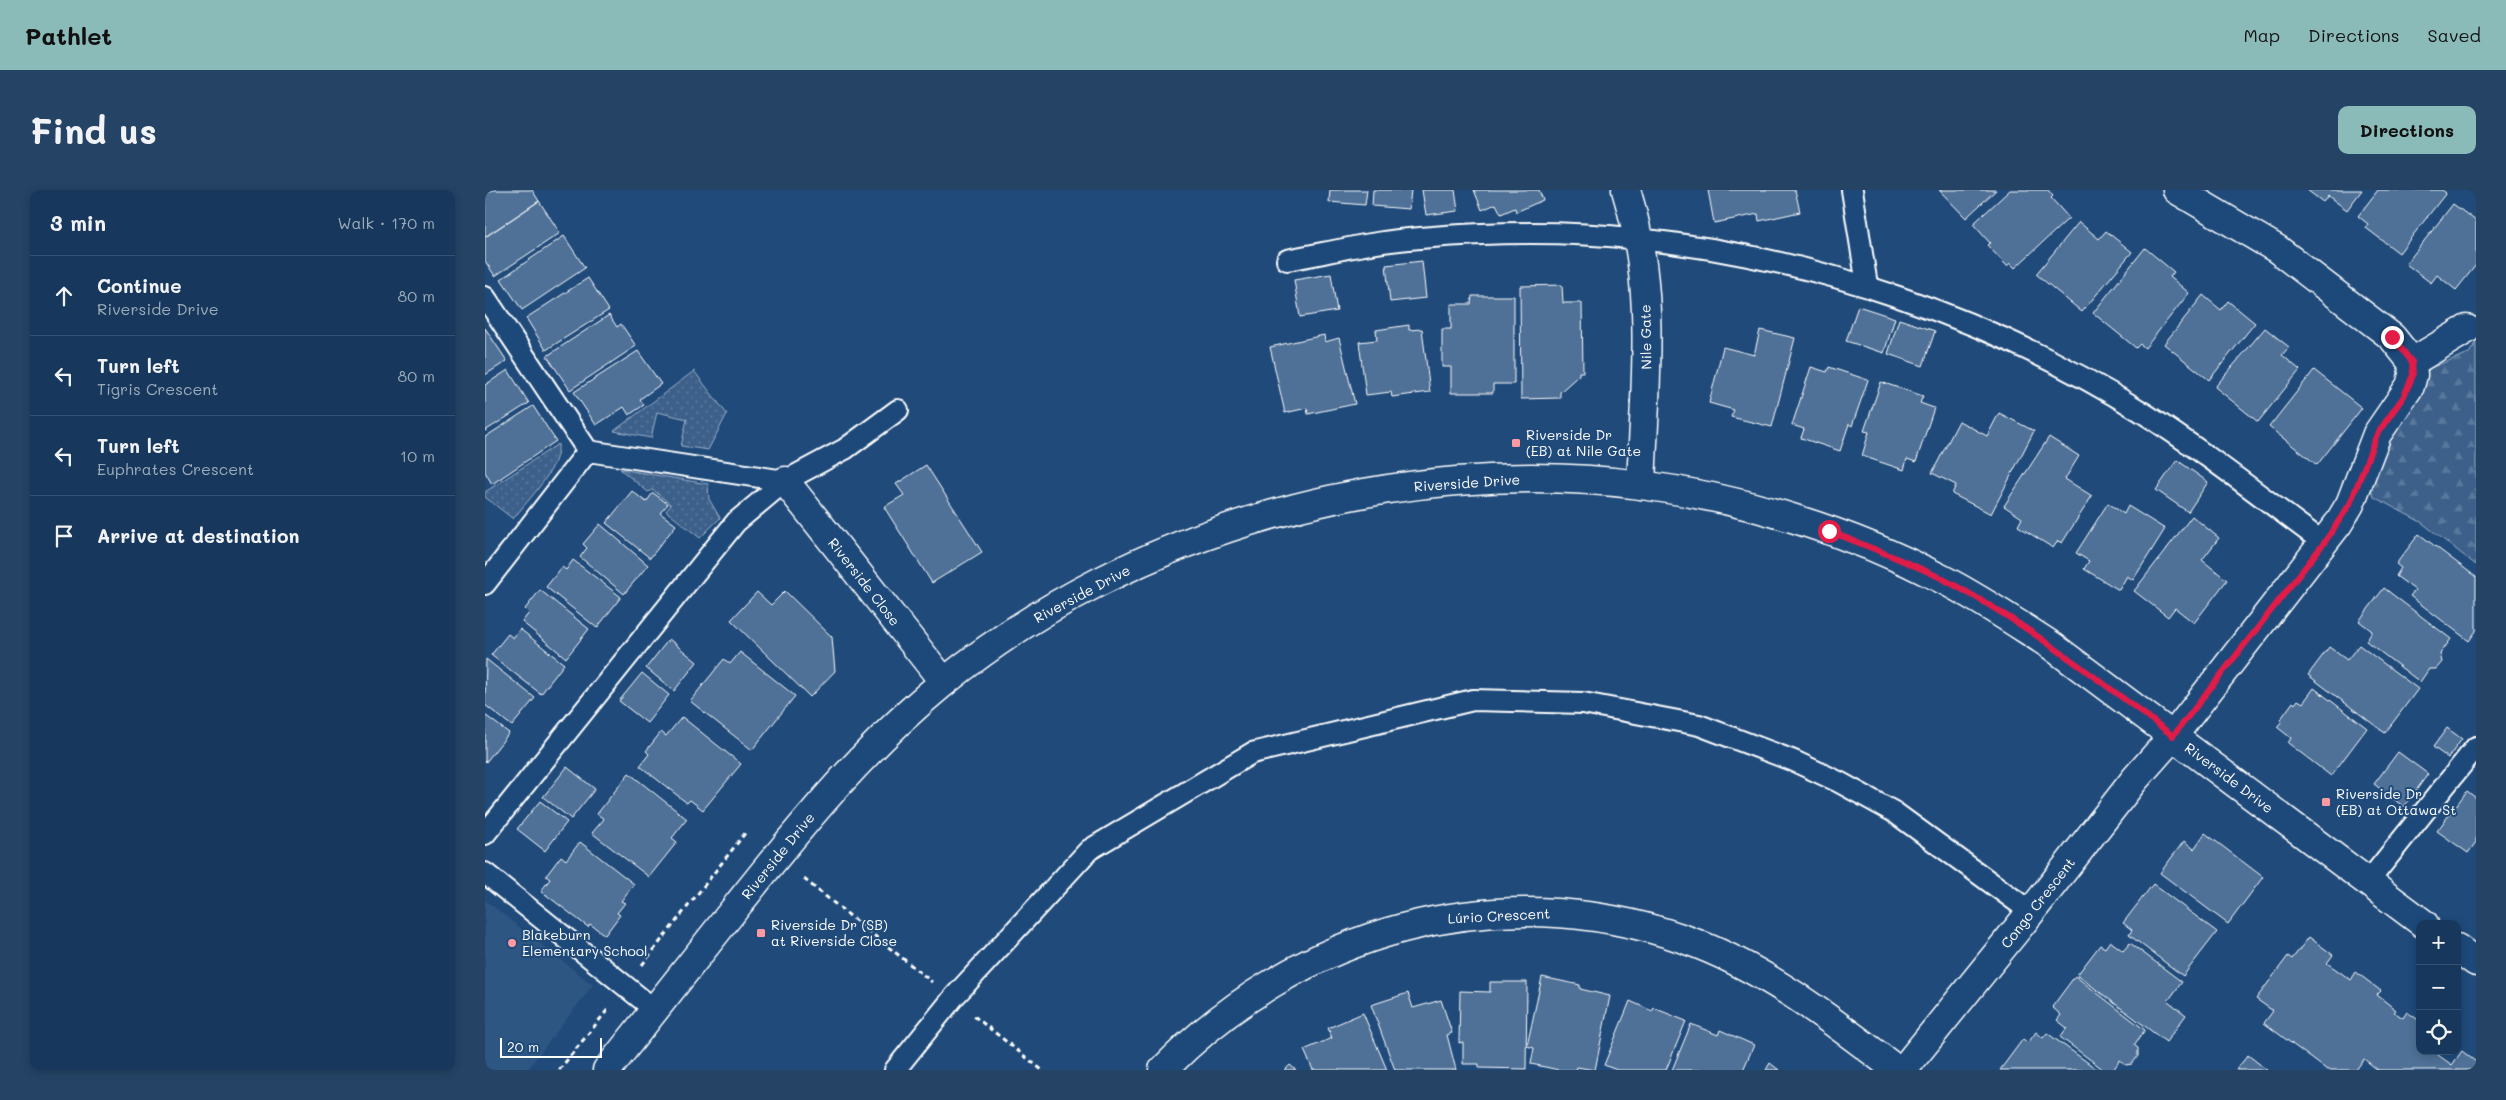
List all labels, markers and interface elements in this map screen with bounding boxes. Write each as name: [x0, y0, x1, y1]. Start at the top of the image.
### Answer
text: Pathlet: [25, 20, 112, 51]
text: Map: [2243, 23, 2280, 47]
text: Directions: [2308, 23, 2400, 47]
text: Saved: [2428, 23, 2481, 47]
button: Directions: [2338, 106, 2476, 154]
text: Find us: [30, 107, 157, 153]
text: 3 min: [50, 209, 106, 236]
text: Walk · 170 m: [337, 212, 435, 233]
text: Continue: [97, 273, 182, 298]
icon: ahead: [50, 282, 78, 310]
text: 80 m: [398, 285, 435, 306]
text: Riverside Drive: [97, 298, 219, 319]
street label: Nile Gate: [1635, 304, 1656, 370]
route end: [2381, 326, 2404, 349]
text: Turn left: [97, 353, 180, 378]
icon: left: [50, 362, 78, 390]
text: 80 m: [398, 365, 435, 386]
text: Tigris Crescent: [97, 378, 218, 399]
place label: Riverside Dr (EB) at Nile Gate: [1526, 425, 1641, 460]
text: Turn left: [97, 433, 180, 458]
marker: Riverside Dr (EB) at Nile Gate: [1510, 437, 1522, 449]
icon: left: [50, 442, 78, 470]
text: 10 m: [400, 445, 435, 466]
text: Euphrates Crescent: [97, 458, 254, 479]
street label: Riverside Drive: [1413, 469, 1521, 496]
route start: [1818, 520, 1841, 543]
icon: arrive: [50, 522, 78, 550]
text: Arrive at destination: [97, 523, 300, 548]
street label: Riverside Close: [824, 534, 905, 630]
street label: Riverside Drive: [1030, 560, 1133, 627]
street label: Riverside Drive: [2181, 738, 2278, 817]
place label: Riverside Dr (EB) at Ottawa St: [2336, 784, 2456, 819]
marker: Riverside Dr (EB) at Ottawa St: [2320, 796, 2332, 808]
street label: Riverside Drive: [737, 808, 819, 903]
street label: Congo Crescent: [1996, 853, 2079, 952]
street label: Lúrio Crescent: [1447, 903, 1551, 928]
place label: Riverside Dr (SB) at Riverside Close: [771, 915, 897, 950]
map controls: [2416, 920, 2461, 1055]
button: +: [2416, 920, 2461, 965]
place label: Blakeburn Elementary School: [522, 925, 648, 960]
marker: Riverside Dr (SB) at Riverside Close: [755, 927, 767, 939]
marker: Blakeburn Elementary School: [506, 937, 518, 949]
button: −: [2416, 965, 2461, 1010]
button: locate: [2416, 1010, 2461, 1055]
scale bar: [500, 1035, 603, 1058]
text: 20 m: [507, 1037, 539, 1056]

